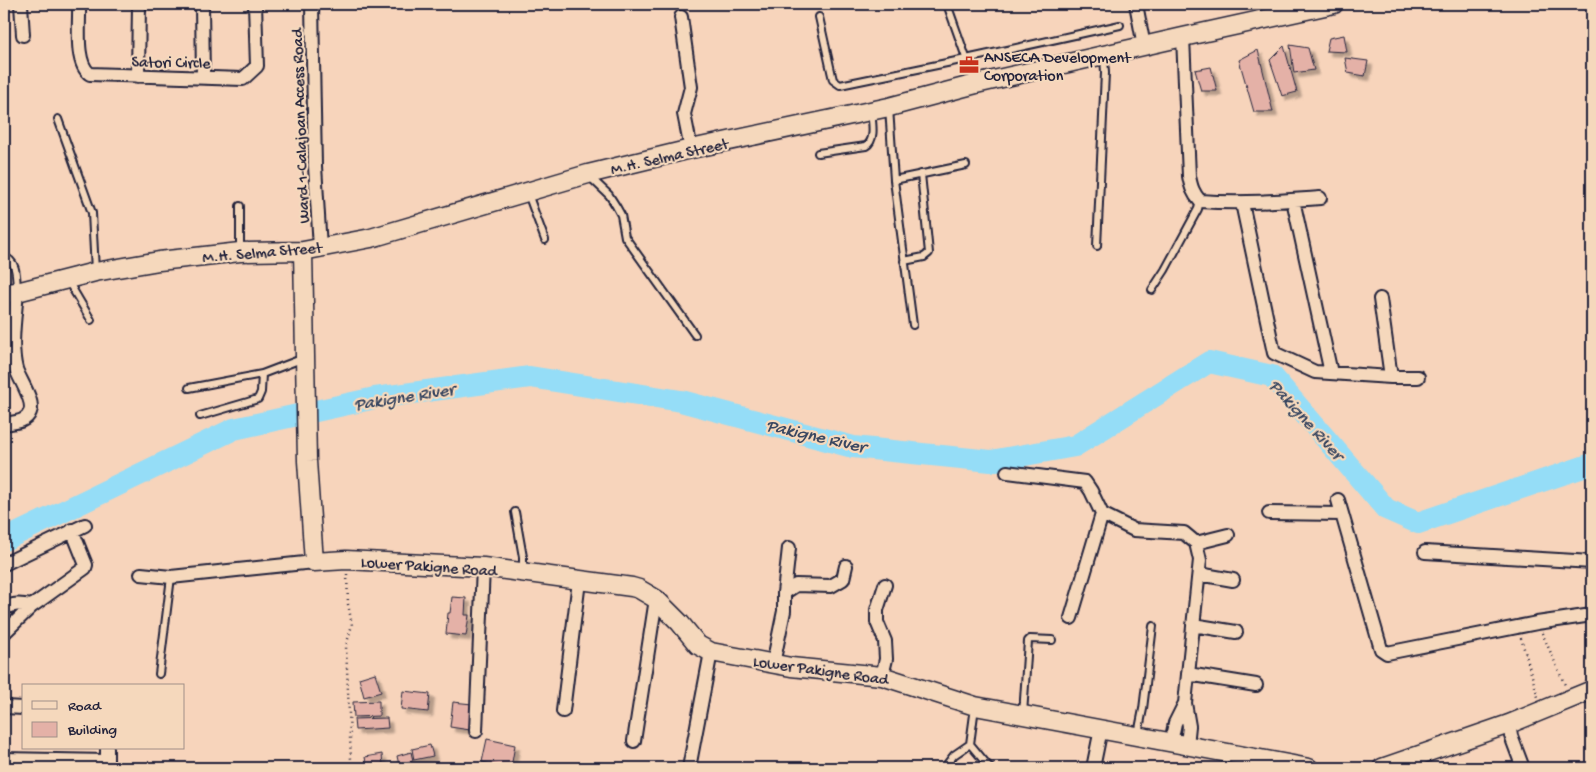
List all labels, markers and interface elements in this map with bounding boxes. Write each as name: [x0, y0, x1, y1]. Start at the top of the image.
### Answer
street label: Ward 1-Calajoan Access Road: [290, 26, 315, 224]
place label: ANSECA Development Corporation: [984, 50, 1132, 87]
street label: Satori Circle: [131, 54, 211, 75]
office icon: ANSECA Development Corporation: [958, 54, 980, 76]
street label: M.H. Selma Street: [609, 135, 732, 181]
street label: M.H. Selma Street: [202, 240, 324, 269]
water label: Pakigne River: [1264, 376, 1349, 468]
water label: Pakigne River: [353, 380, 460, 417]
water label: Pakigne River: [764, 416, 871, 460]
street label: Lower Pakigne Road: [360, 554, 499, 583]
street label: Lower Pakigne Road: [752, 654, 891, 692]
legend: [22, 684, 185, 750]
text: Road: [68, 698, 102, 716]
text: Building: [67, 722, 117, 740]

